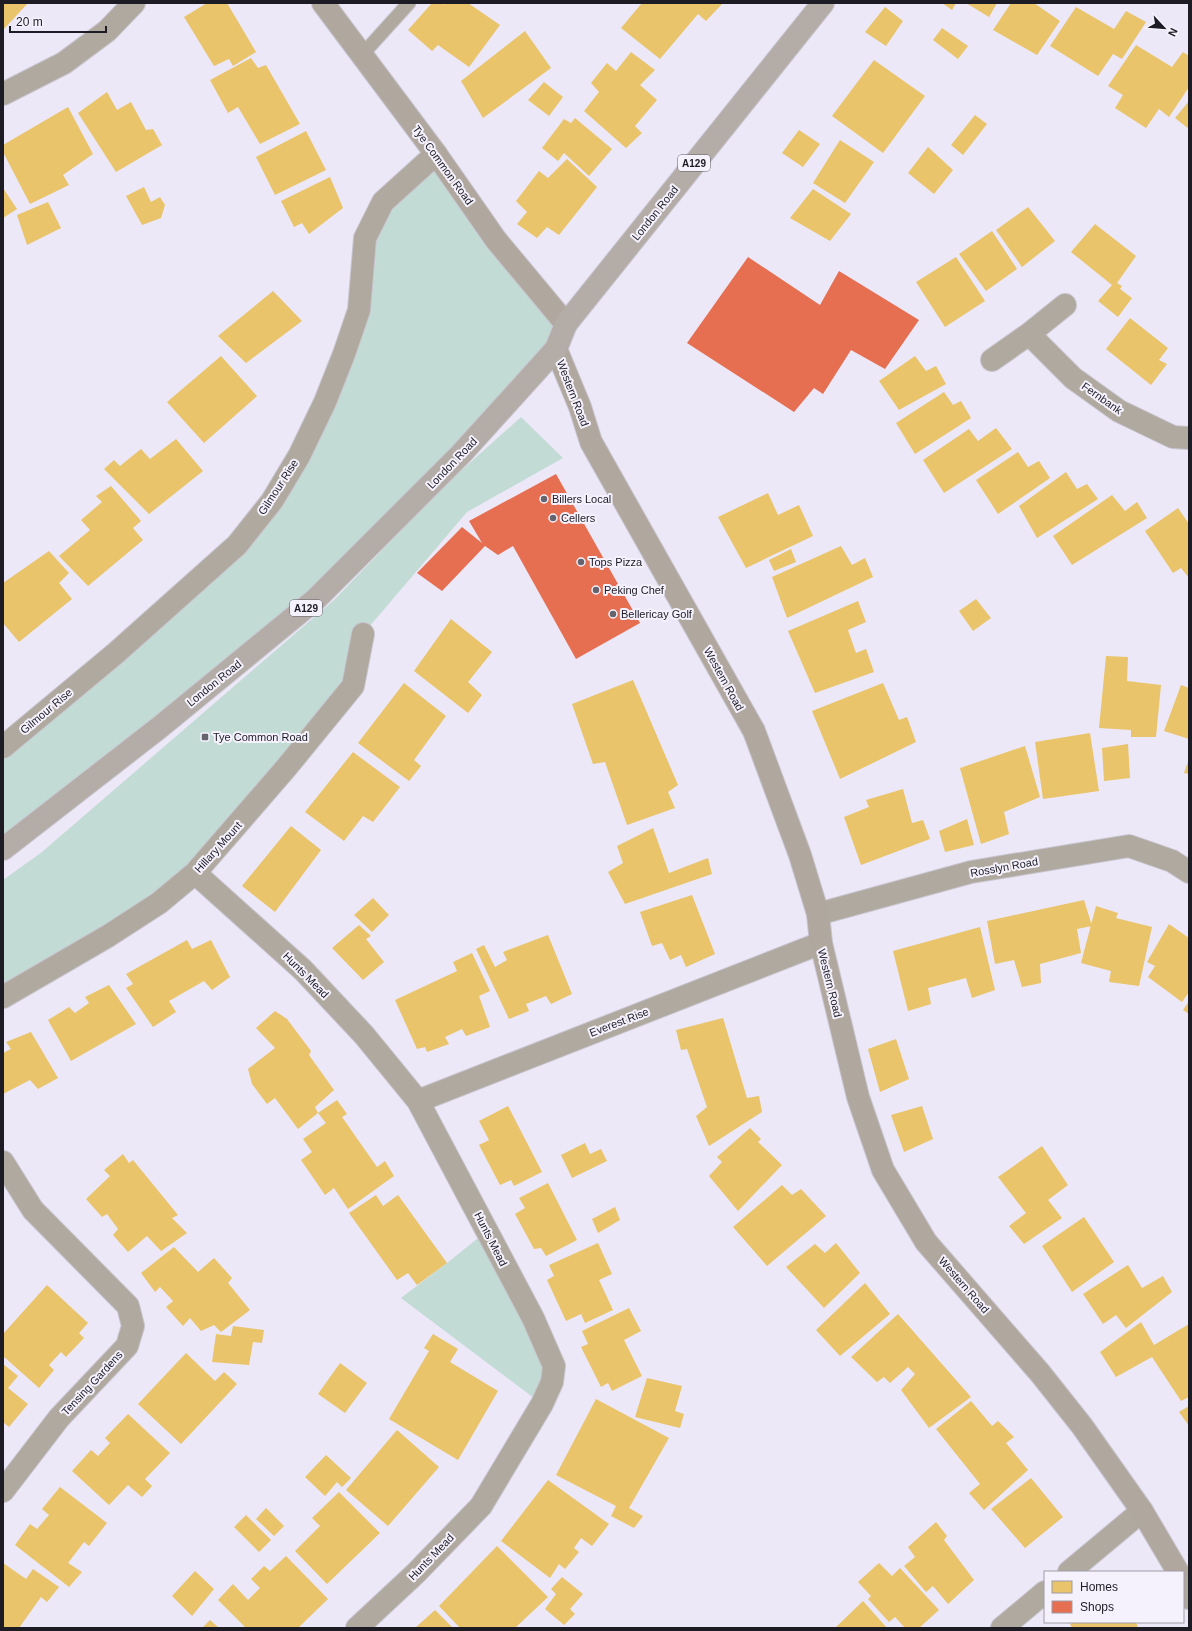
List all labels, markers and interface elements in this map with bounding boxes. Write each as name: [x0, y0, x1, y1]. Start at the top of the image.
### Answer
scale bar: [10, 8, 106, 34]
north arrow: [1144, 8, 1184, 48]
text: 20 m: [16, 15, 43, 29]
text: N: [1166, 26, 1180, 39]
street label: Tye Common Road: [410, 123, 476, 207]
road number: A129: [678, 155, 710, 171]
street label: London Road: [630, 184, 680, 242]
street label: Western Road: [555, 358, 591, 428]
street label: Fernbank: [1080, 380, 1125, 417]
street label: London Road: [425, 435, 479, 491]
street label: Gilmour Rise: [256, 457, 300, 517]
place label: Billers Local: [552, 493, 611, 505]
marker: Billers Local: [539, 494, 549, 504]
place label: Cellers: [561, 512, 596, 524]
marker: Cellers: [548, 513, 558, 523]
place label: Tops Pizza: [589, 556, 643, 568]
marker: Tops Pizza: [576, 557, 586, 567]
place label: Peking Chef: [604, 584, 665, 596]
marker: Peking Chef: [591, 585, 601, 595]
road number: A129: [290, 600, 322, 616]
place label: Bellericay Golf: [621, 608, 693, 620]
marker: Bellericay Golf: [608, 609, 618, 619]
street label: Western Road: [702, 645, 746, 713]
street label: London Road: [185, 658, 243, 708]
street label: Gilmour Rise: [18, 686, 74, 736]
place label: Tye Common Road: [213, 731, 308, 743]
marker: Tye Common Road: [200, 732, 210, 742]
street label: Hillary Mount: [192, 819, 244, 875]
street label: Rosslyn Road: [969, 855, 1039, 879]
street label: Western Road: [816, 948, 844, 1018]
street label: Hunts Mead: [281, 950, 331, 1000]
street label: Everest Rise: [588, 1005, 650, 1039]
street label: Hunts Mead: [472, 1210, 510, 1268]
street label: Western Road: [936, 1255, 992, 1315]
street label: Tensing Gardens: [59, 1348, 125, 1418]
street label: Hunts Mead: [406, 1531, 456, 1583]
legend: [1044, 1571, 1184, 1623]
text: Homes: [1080, 1580, 1118, 1594]
text: Shops: [1080, 1600, 1114, 1614]

